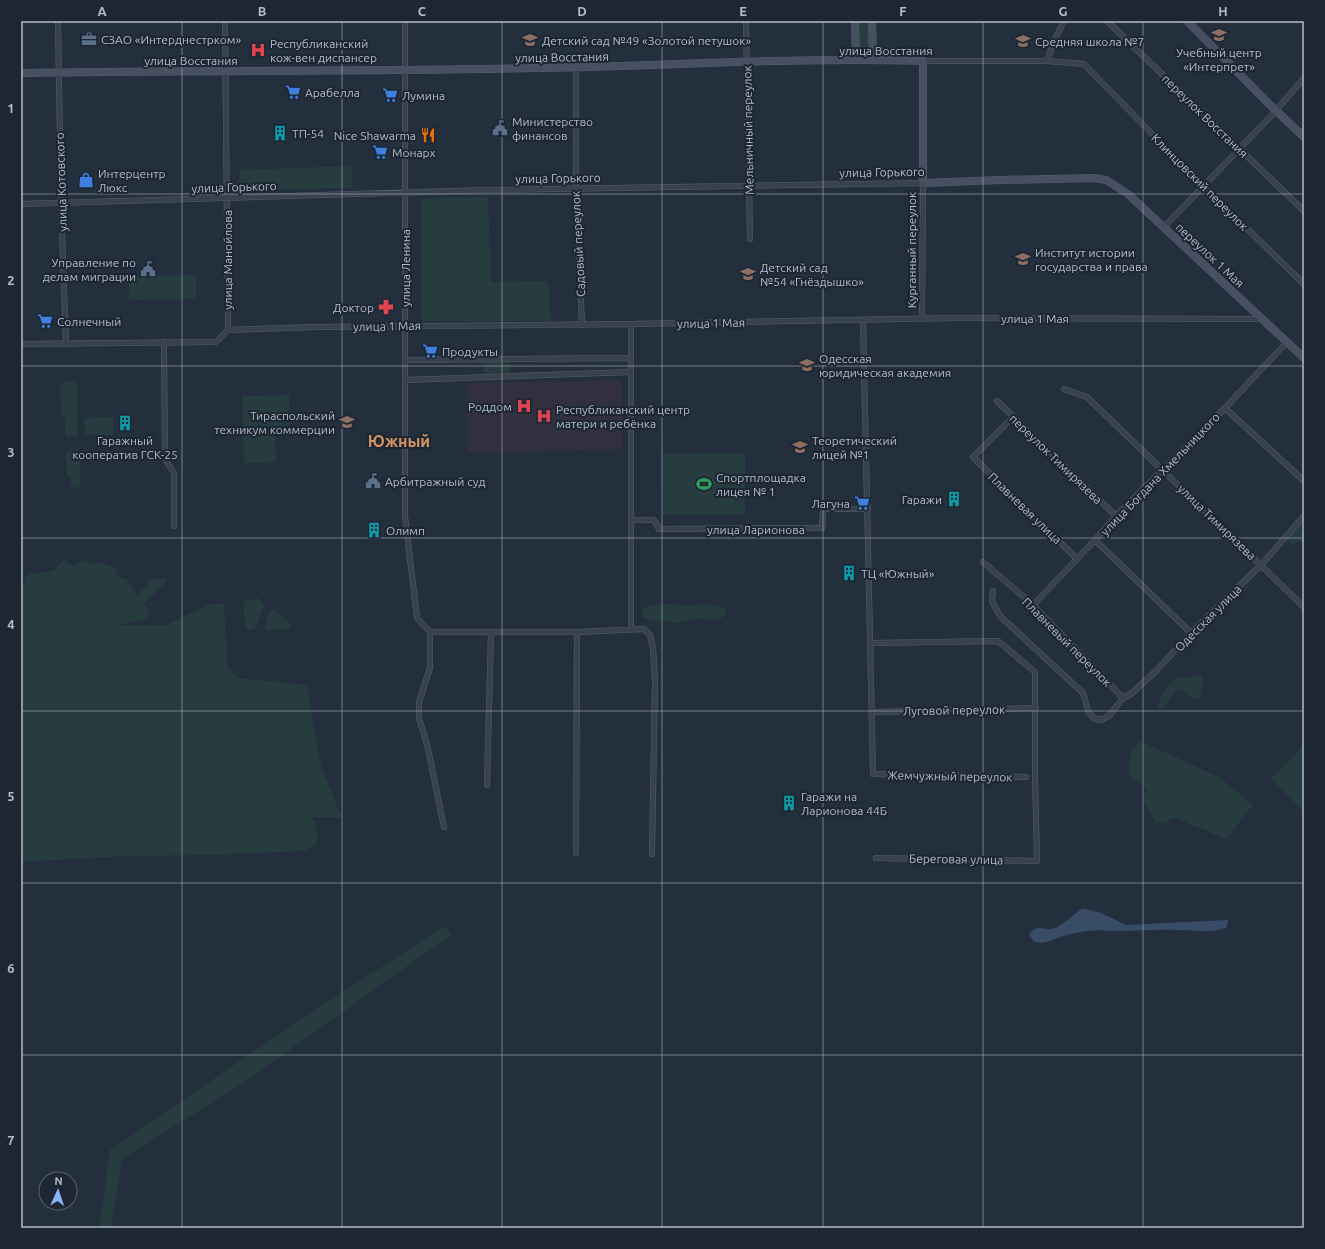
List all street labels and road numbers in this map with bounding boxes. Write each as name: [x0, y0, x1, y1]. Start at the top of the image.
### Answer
street label: улица Восстания: [839, 44, 933, 57]
street label: улица Восстания: [515, 50, 609, 64]
street label: улица Восстания: [144, 54, 238, 67]
street label: Мельничный переулок: [740, 65, 756, 195]
street label: переулок Восстания: [1160, 72, 1250, 160]
street label: Клинцовский переулок: [1149, 131, 1251, 233]
street label: улица Котовского: [53, 132, 69, 232]
street label: улица Горького: [839, 165, 925, 179]
street label: улица Горького: [515, 171, 601, 185]
street label: улица Горького: [191, 179, 277, 195]
street label: Садовый переулок: [569, 191, 587, 297]
street label: Курганный переулок: [905, 192, 918, 308]
street label: улица Манойлова: [221, 210, 234, 310]
street label: переулок 1 Мая: [1173, 220, 1247, 290]
street label: улица Ленина: [399, 229, 412, 307]
street label: улица 1 Мая: [1001, 312, 1069, 325]
street label: улица 1 Мая: [677, 316, 745, 330]
street label: улица 1 Мая: [353, 319, 421, 333]
street label: улица Богдана Хмельницкого: [1098, 410, 1222, 538]
street label: переулок Тимирязева: [1007, 411, 1105, 507]
street label: Плавневая улица: [986, 470, 1064, 546]
street label: улица Тимирязева: [1175, 481, 1259, 563]
street label: улица Ларионова: [707, 523, 805, 536]
street label: Одесская улица: [1172, 582, 1244, 654]
street label: Плавневый переулок: [1020, 595, 1114, 689]
street label: Луговой переулок: [903, 703, 1005, 717]
street label: Жемчужный переулок: [887, 768, 1013, 784]
street label: Береговая улица: [909, 852, 1003, 866]

